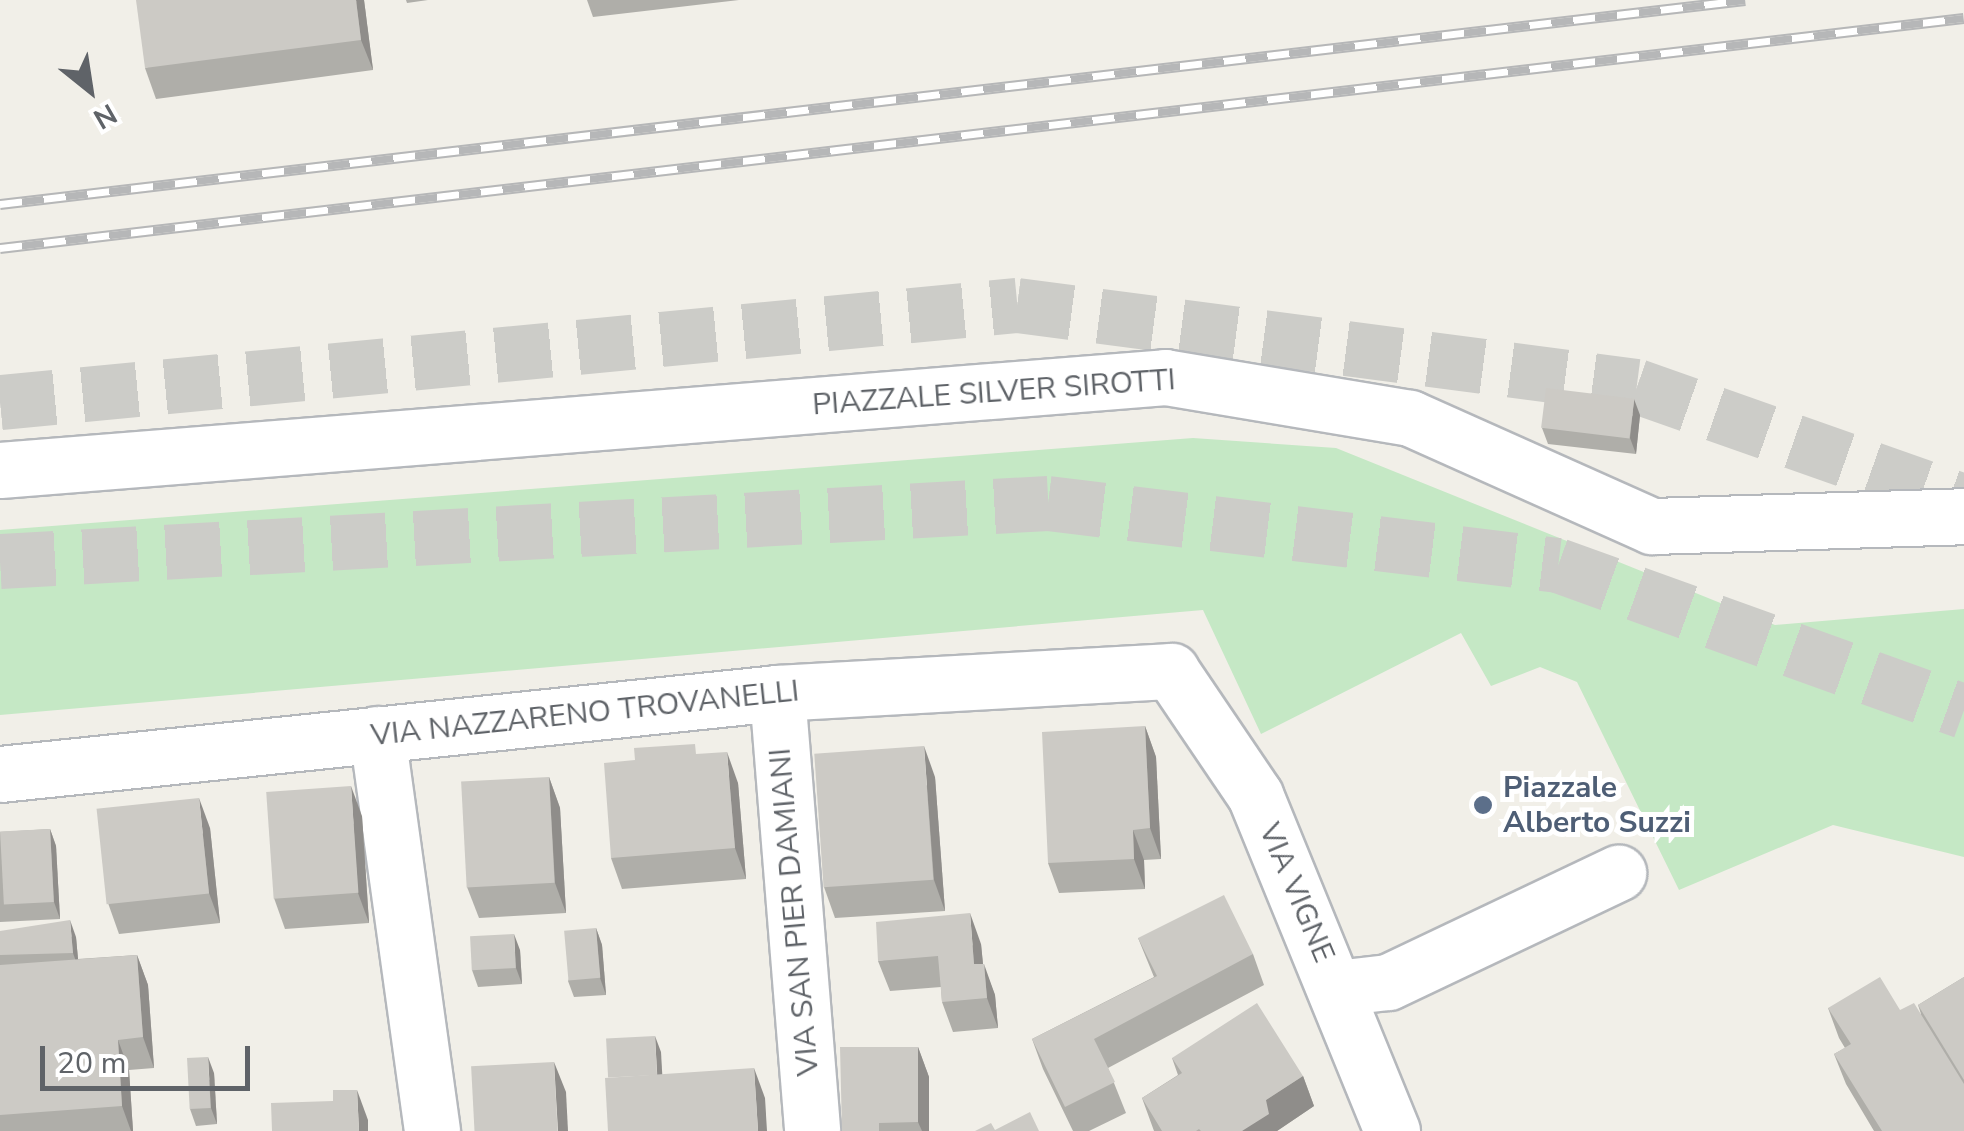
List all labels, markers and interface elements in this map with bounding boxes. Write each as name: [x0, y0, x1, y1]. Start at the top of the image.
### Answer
north arrow: [40, 40, 140, 140]
text: N: [86, 94, 124, 138]
street label: PIAZZALE SILVER SIROTTI: [811, 362, 1177, 424]
street label: VIA NAZZARENO TROVANELLI: [369, 674, 801, 754]
street label: VIA SAN PIER DAMIANI: [763, 747, 827, 1077]
place label: Piazzale Alberto Suzzi: [1503, 770, 1691, 840]
marker: Piazzale Alberto Suzzi: [1472, 794, 1494, 816]
street label: VIA VIGNE: [1251, 818, 1341, 968]
scale bar: [45, 1026, 255, 1088]
text: 20 m: [57, 1043, 126, 1084]

